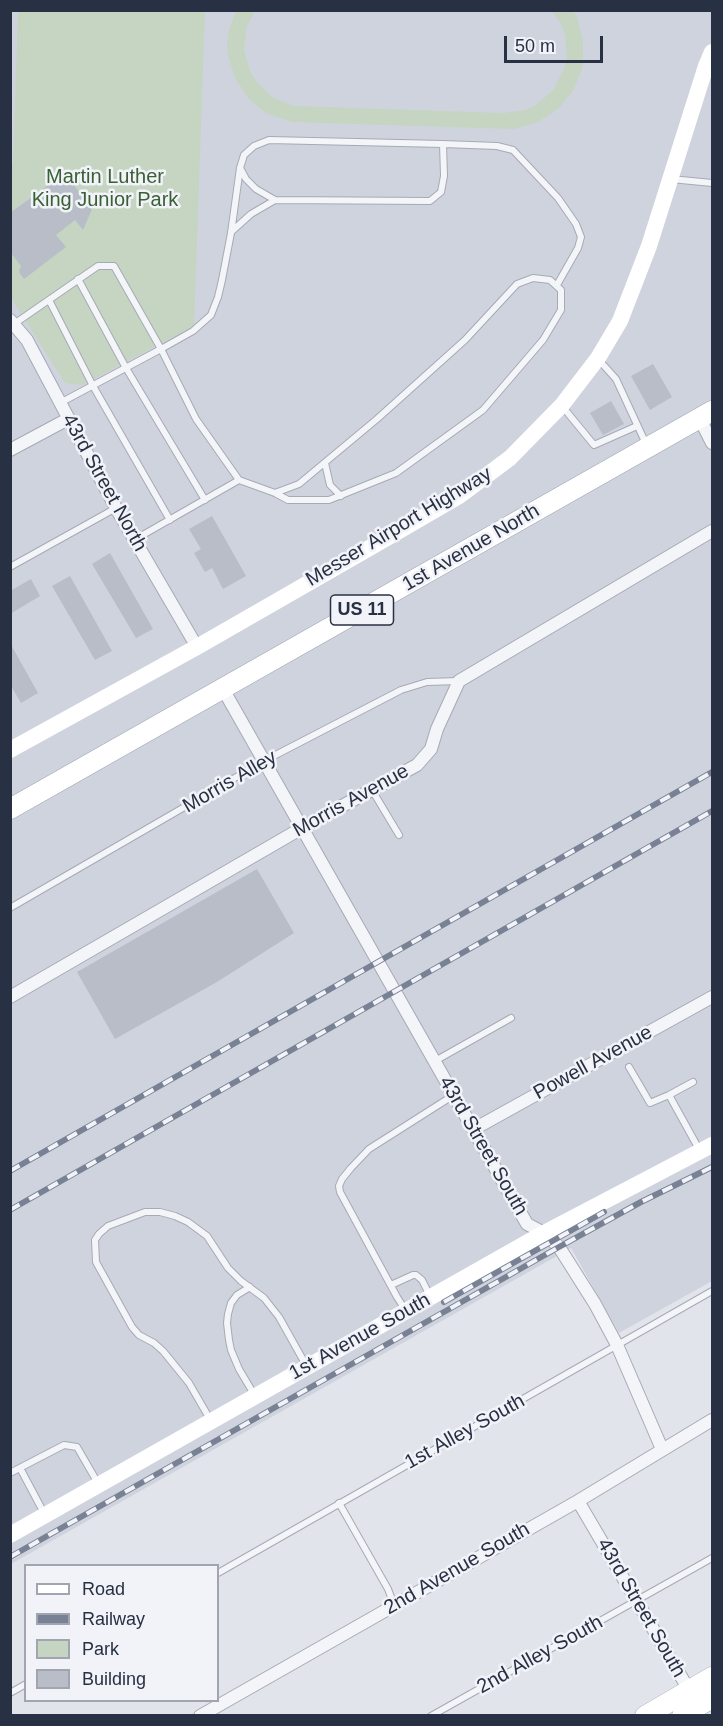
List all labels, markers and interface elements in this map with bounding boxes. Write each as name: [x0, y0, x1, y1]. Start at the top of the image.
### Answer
scale bar: [507, 24, 606, 62]
text: 50 m: [515, 36, 555, 56]
park label: Martin Luther King Junior Park: [32, 165, 178, 212]
street label: 43rd Street North: [56, 410, 152, 556]
street label: Messer Airport Highway: [302, 462, 496, 592]
street label: 1st Avenue North: [398, 499, 544, 597]
road number: US 11: [330, 595, 394, 625]
street label: Morris Alley: [179, 745, 281, 819]
street label: Morris Avenue: [289, 759, 413, 843]
street label: Powell Avenue: [529, 1021, 657, 1105]
street label: 43rd Street South: [433, 1072, 533, 1220]
street label: 1st Avenue South: [285, 1288, 435, 1386]
street label: 1st Alley South: [401, 1389, 529, 1475]
street label: 2nd Avenue South: [380, 1518, 534, 1620]
street label: 43rd Street South: [591, 1534, 691, 1682]
legend: [24, 1564, 219, 1702]
text: Road: [82, 1579, 125, 1599]
text: Railway: [82, 1609, 145, 1629]
street label: 2nd Alley South: [473, 1611, 607, 1699]
text: Park: [82, 1639, 119, 1659]
text: Building: [82, 1669, 146, 1689]

